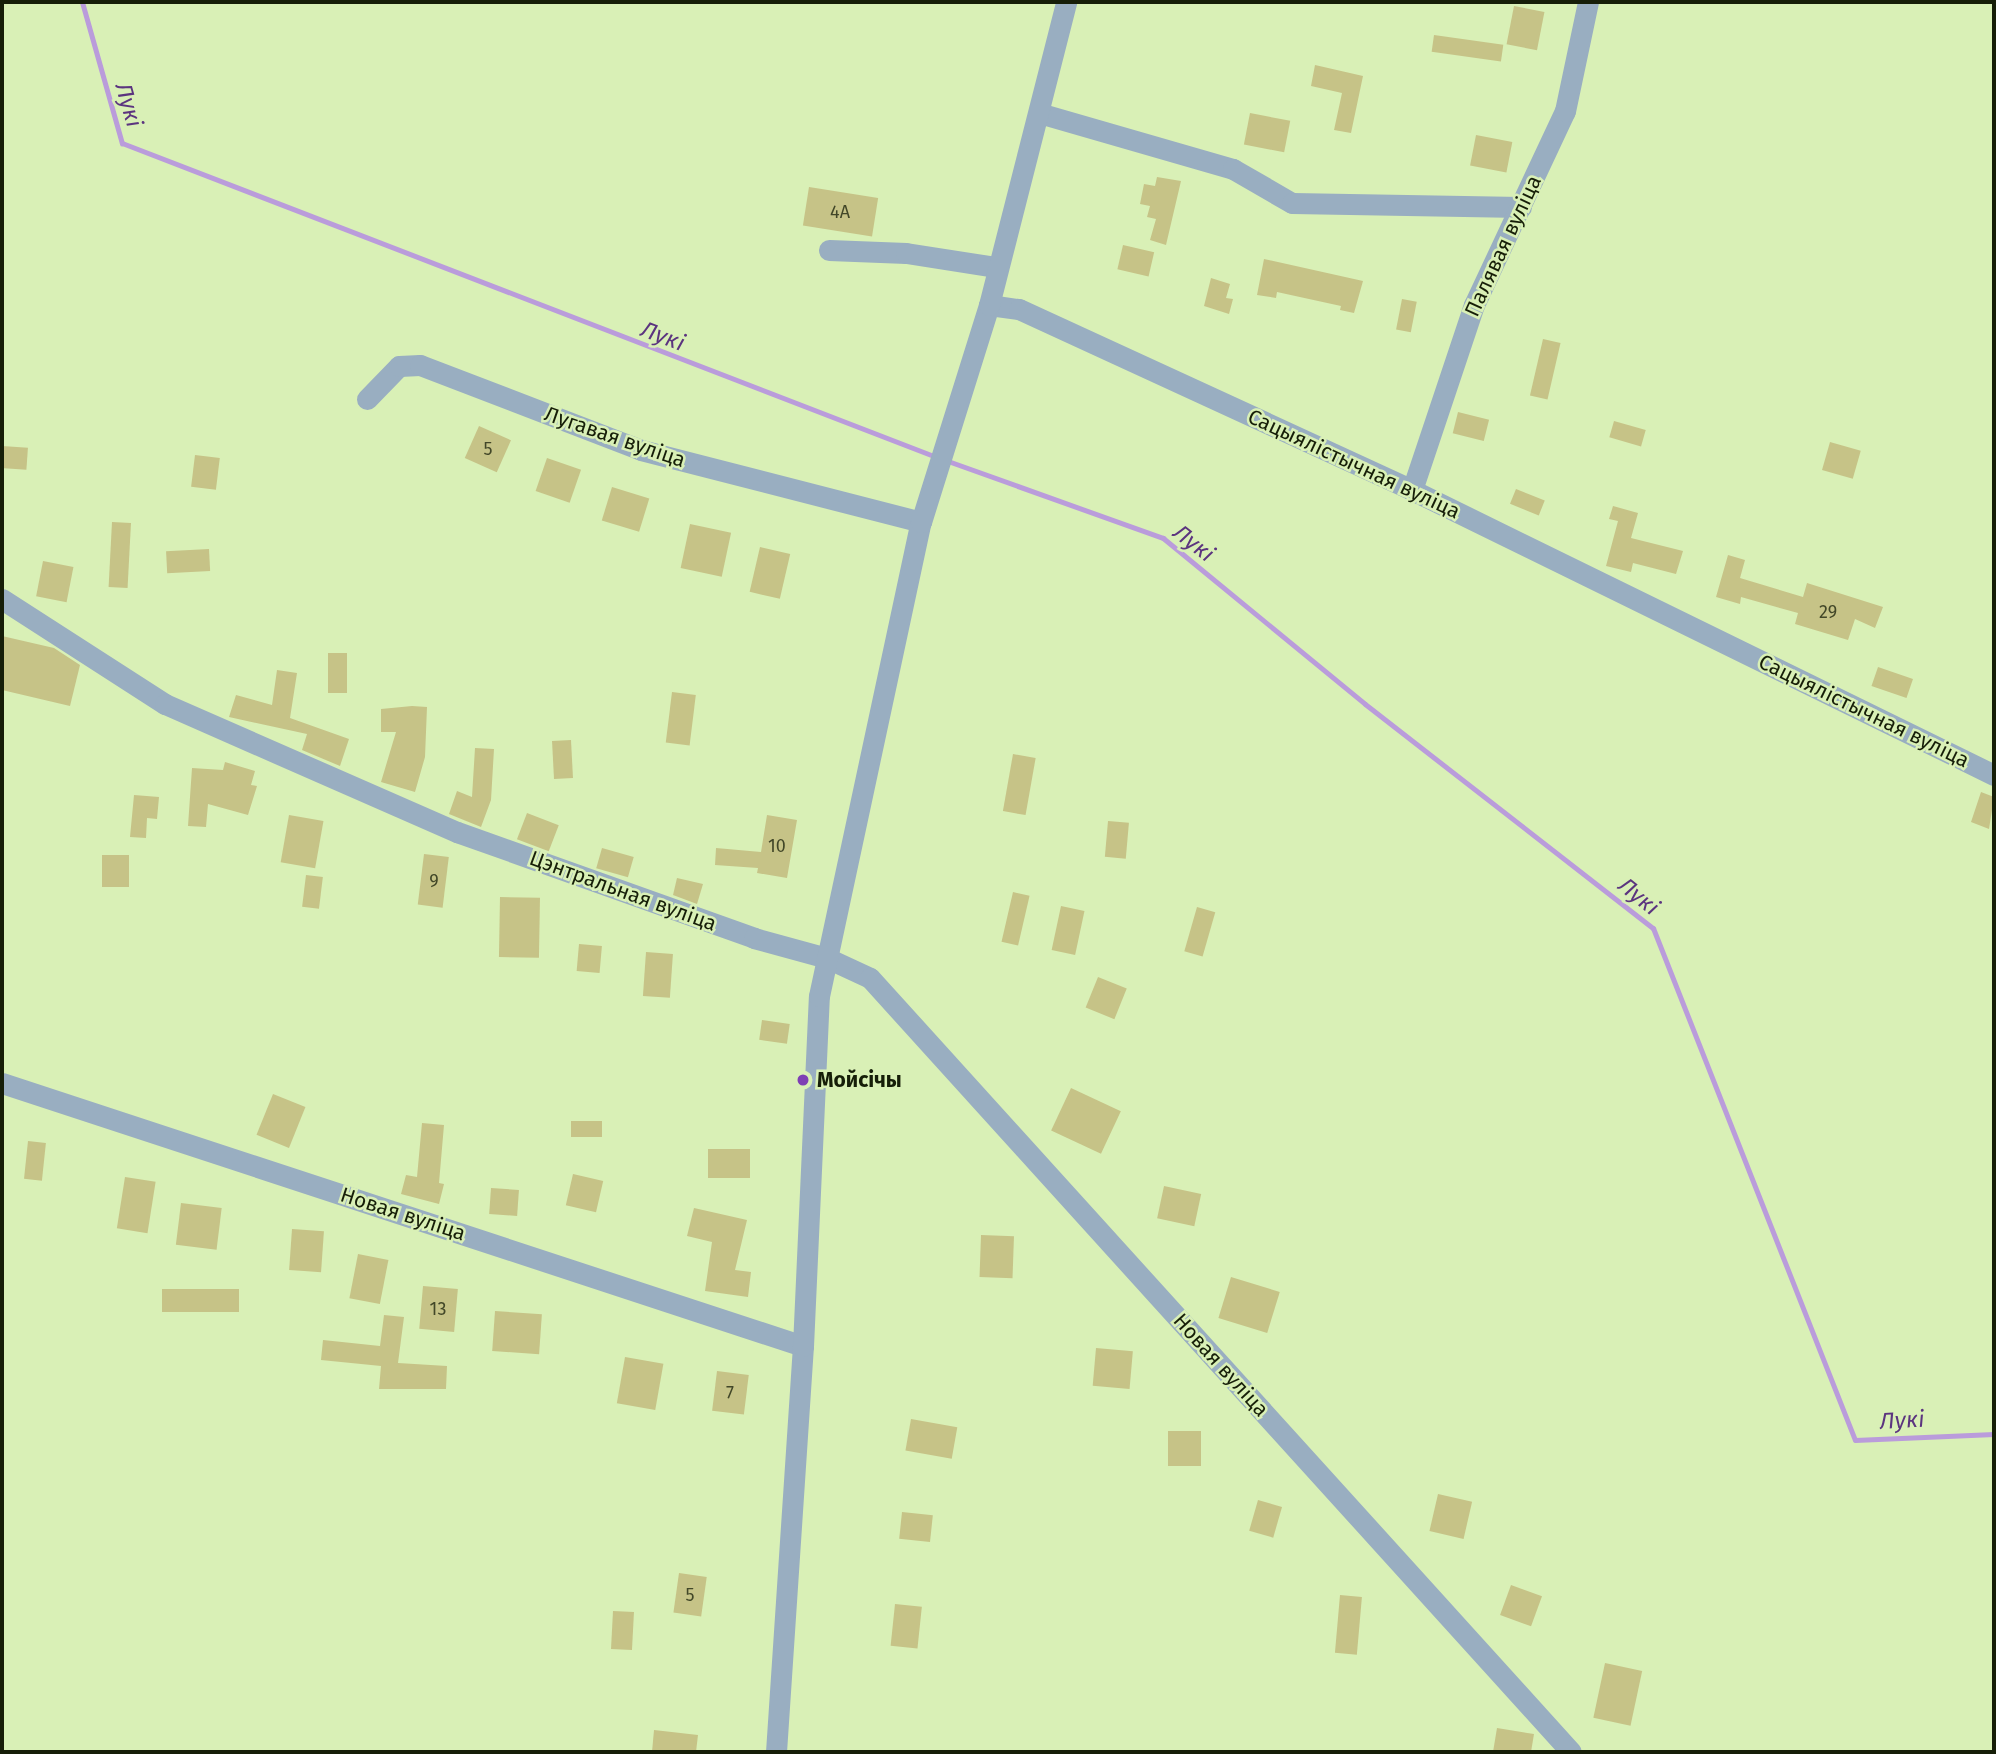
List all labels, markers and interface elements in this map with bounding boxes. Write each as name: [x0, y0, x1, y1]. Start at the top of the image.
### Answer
water label: Лукі: [110, 80, 148, 130]
street label: Палявая вуліца: [1459, 171, 1547, 321]
house number: 4А: [830, 201, 850, 223]
water label: Лукі: [637, 315, 689, 357]
street label: Лугавая вуліца: [541, 401, 689, 473]
street label: Сацыялістычная вуліца: [1244, 404, 1464, 524]
house number: 5: [483, 438, 493, 460]
water label: Лукі: [1168, 518, 1220, 568]
house number: 29: [1819, 601, 1837, 623]
street label: Сацыялістычная вуліца: [1755, 649, 1973, 773]
house number: 10: [768, 835, 786, 857]
street label: Цэнтральная вуліца: [526, 845, 720, 937]
house number: 9: [429, 870, 439, 892]
water label: Лукі: [1613, 871, 1665, 921]
place label: Мойсічы: [817, 1067, 902, 1093]
marker: Мойсічы: [795, 1072, 811, 1088]
street label: Новая вуліца: [337, 1182, 469, 1246]
house number: 13: [430, 1298, 446, 1320]
street label: Новая вуліца: [1168, 1308, 1274, 1422]
house number: 7: [726, 1382, 734, 1404]
water label: Лукі: [1879, 1405, 1925, 1435]
house number: 5: [685, 1584, 695, 1606]

